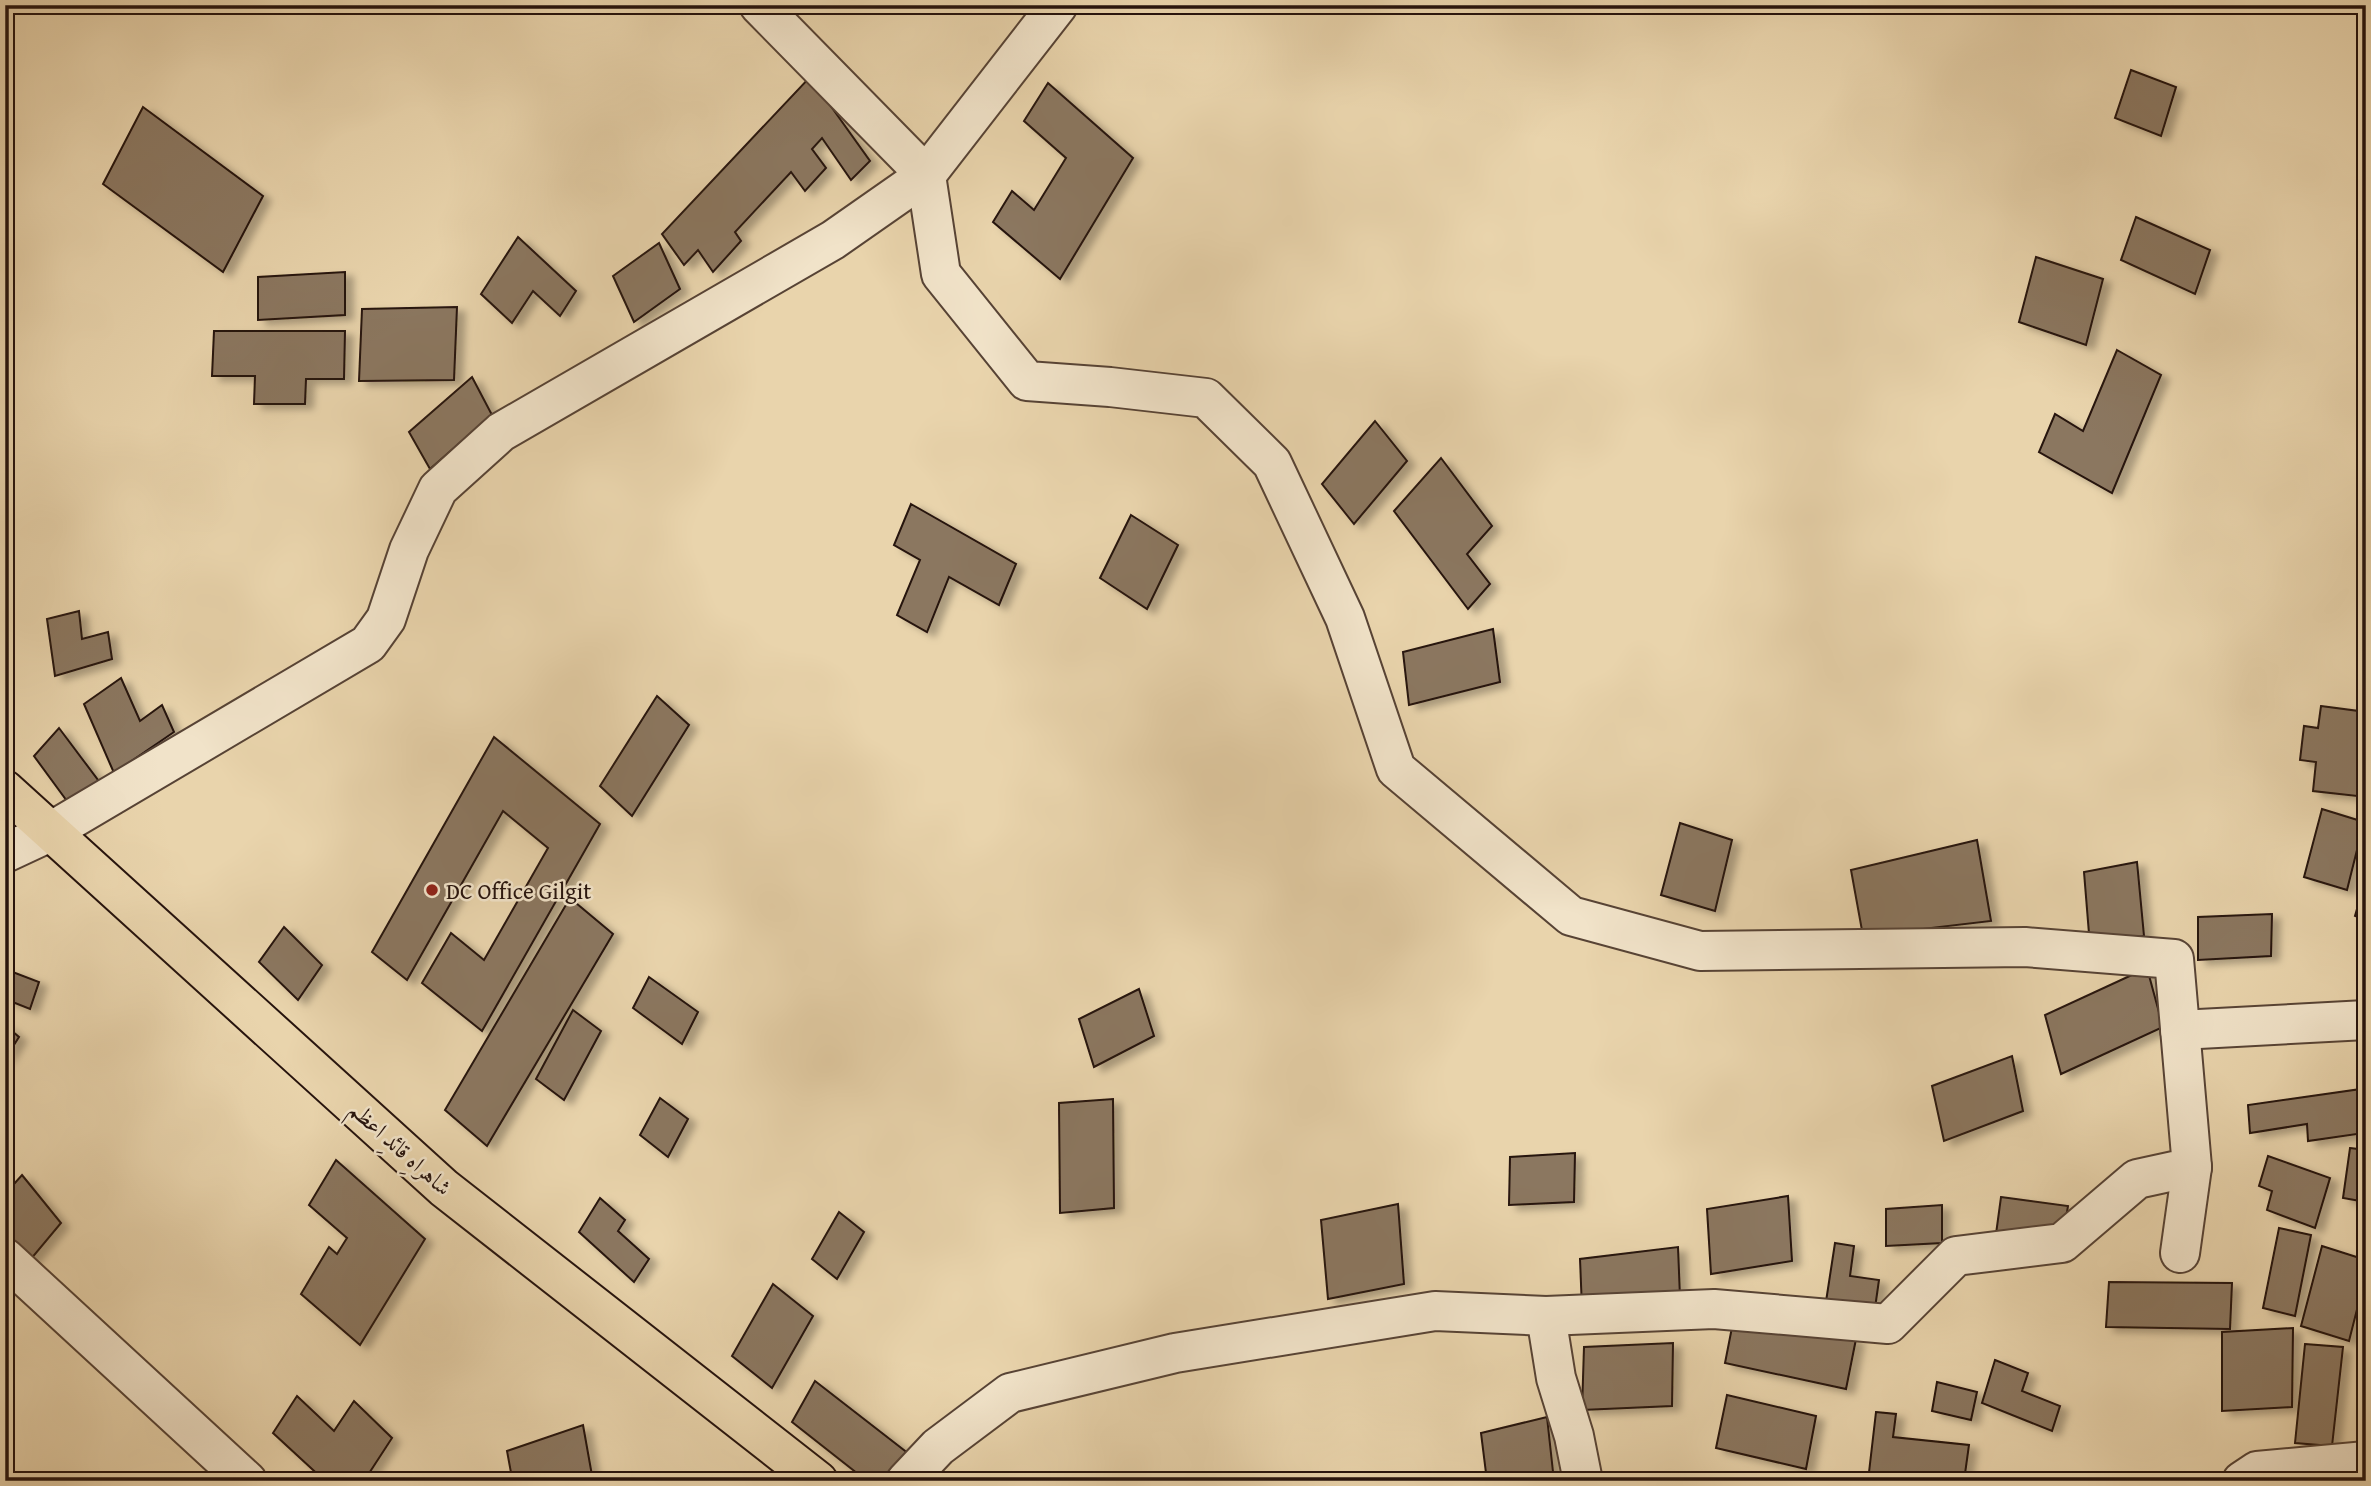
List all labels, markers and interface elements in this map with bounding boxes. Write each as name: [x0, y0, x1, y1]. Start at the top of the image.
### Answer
place label: DC Office Gilgit: [446, 874, 591, 907]
marker: DC Office Gilgit: [424, 882, 440, 898]
street label: شاہراہِ قائدِ اعظم: [338, 1093, 460, 1208]

